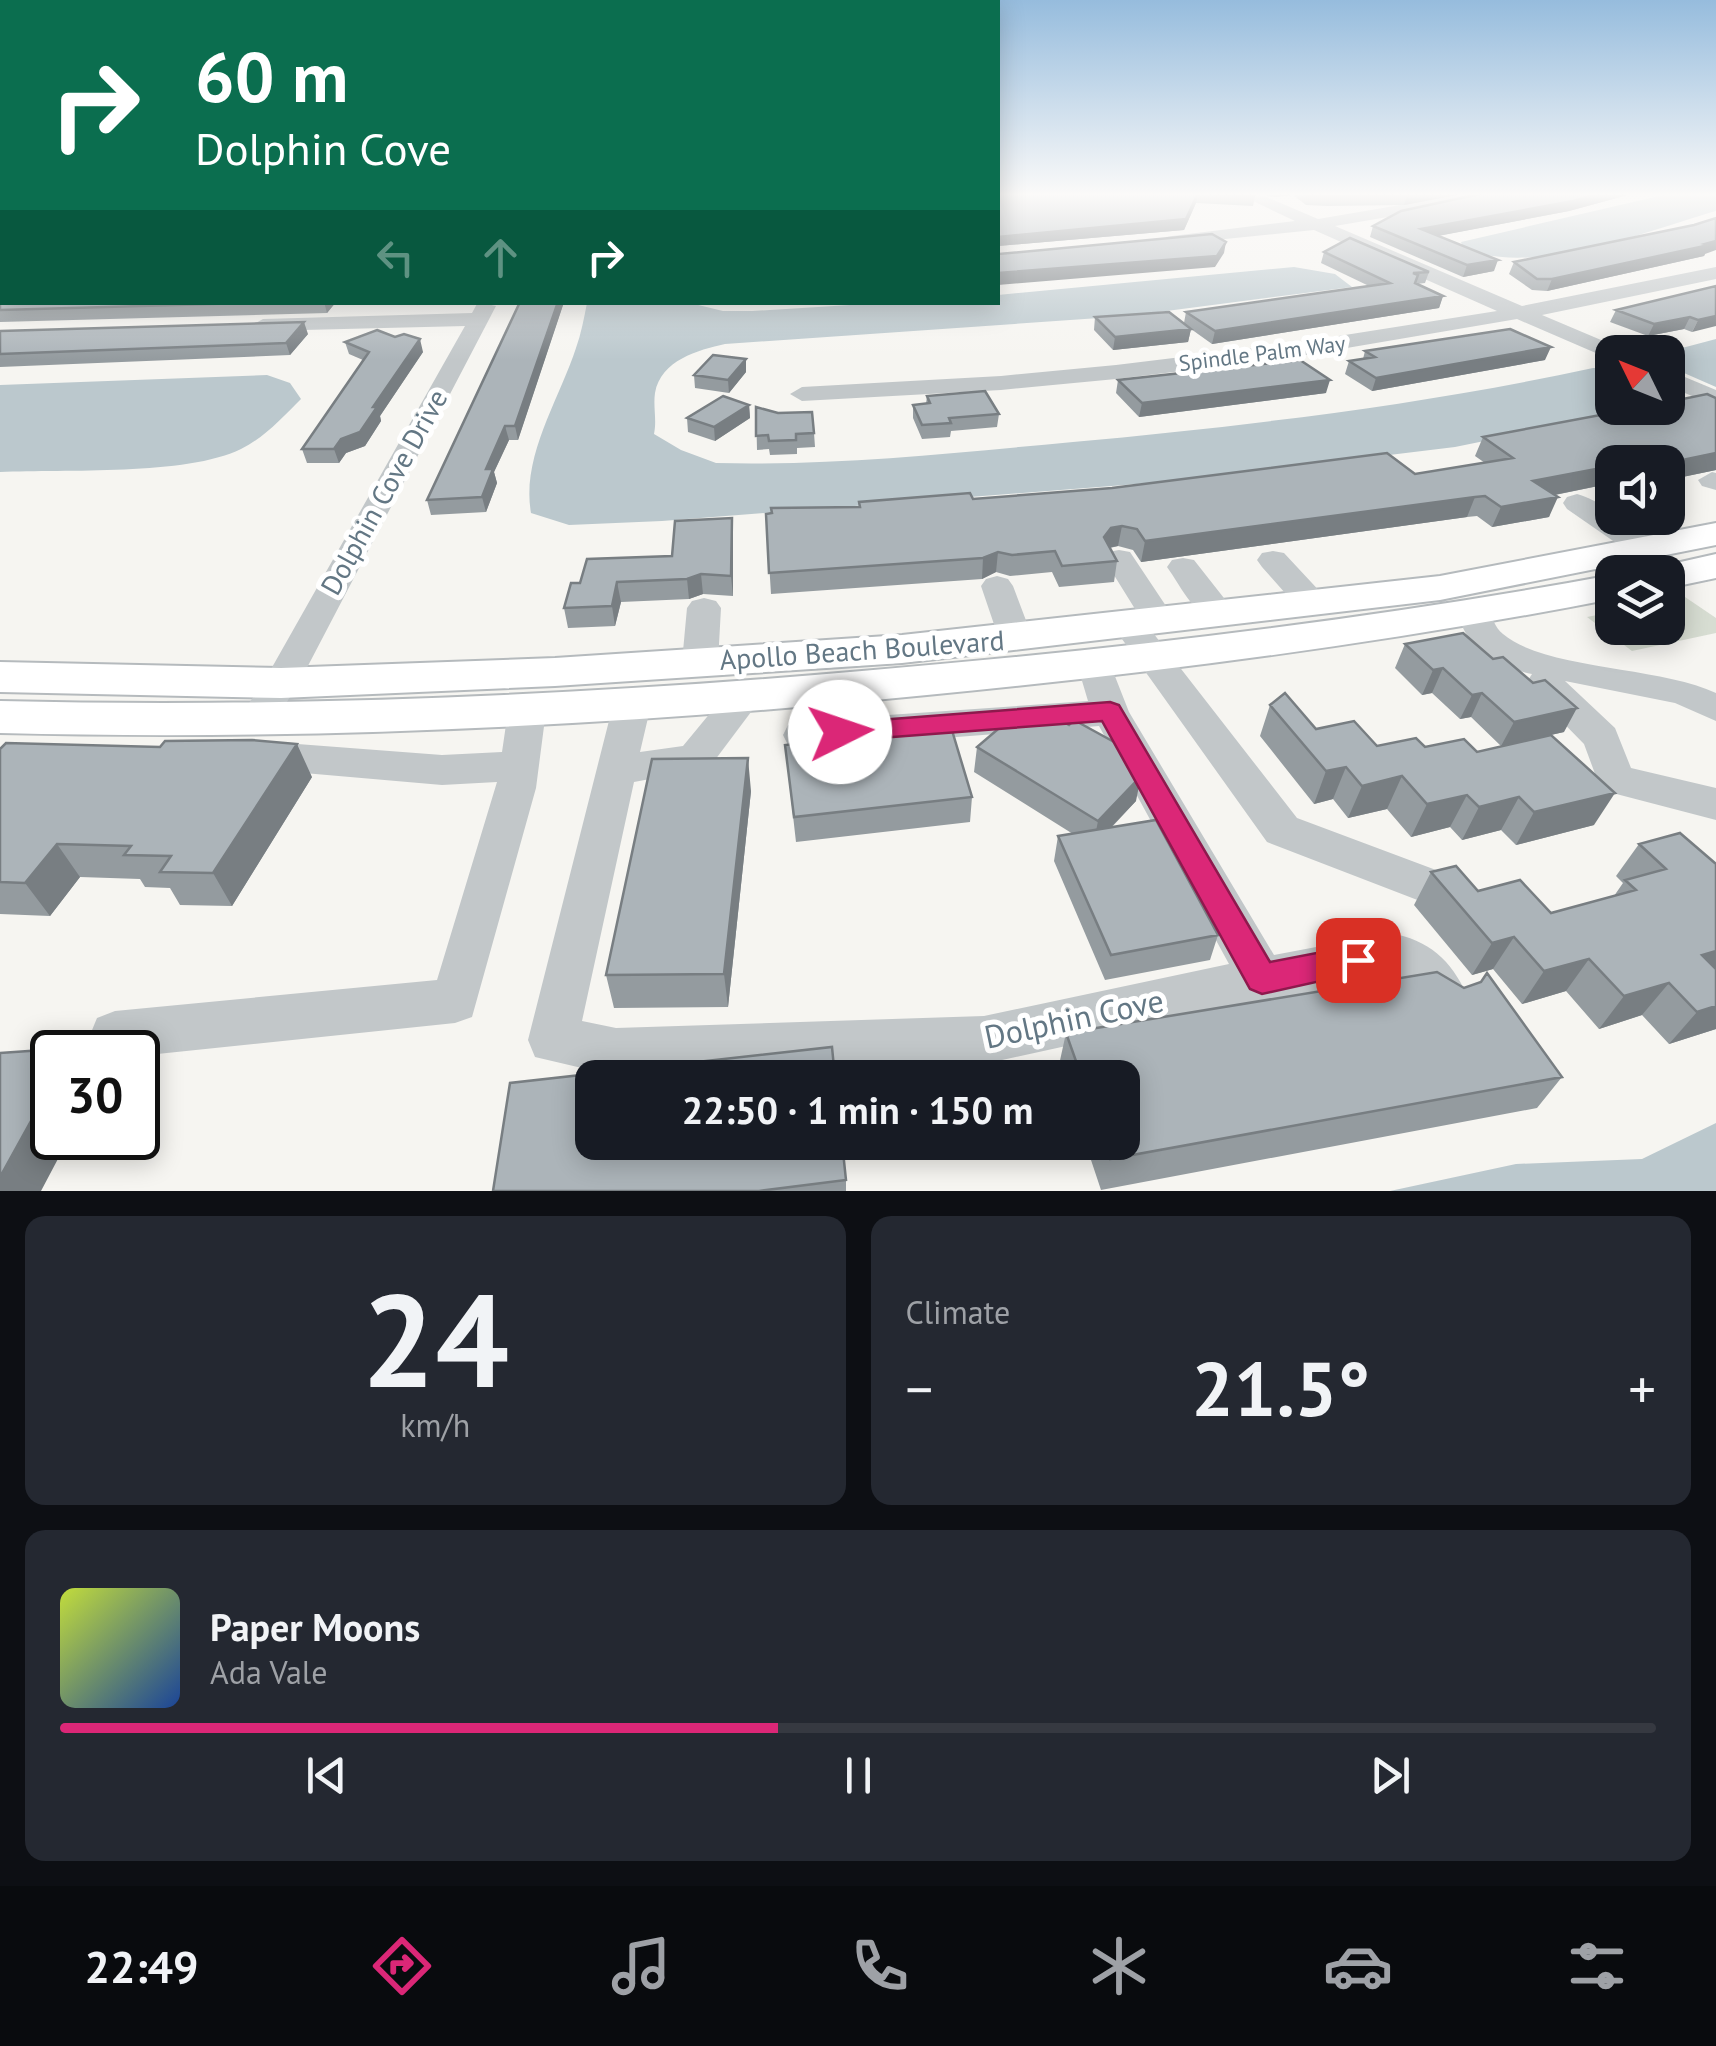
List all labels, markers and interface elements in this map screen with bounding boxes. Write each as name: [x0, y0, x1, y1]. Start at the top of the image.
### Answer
text: 60 m: [195, 31, 348, 121]
icon: right: [30, 40, 160, 170]
text: Dolphin Cove: [195, 119, 451, 177]
icon: left: [368, 230, 423, 285]
icon: ahead: [473, 230, 528, 285]
icon: right: [578, 230, 633, 285]
street label: Spindle Palm Way: [1177, 329, 1348, 377]
north arrow: [1595, 335, 1685, 425]
map controls: [1595, 335, 1685, 645]
street label: Dolphin Cove Drive: [312, 382, 455, 601]
button: sound: [1595, 445, 1685, 535]
button: layers: [1595, 555, 1685, 645]
street label: Apollo Beach Boulevard: [718, 621, 1006, 678]
position arrow: [788, 680, 892, 784]
pin: [1316, 918, 1401, 1003]
icon: arrive: [1331, 933, 1386, 988]
street label: Dolphin Cove: [980, 979, 1167, 1057]
speed limit sign: 30: [30, 1030, 160, 1160]
text: 22:50 · 1 min · 150 m: [682, 1085, 1033, 1134]
text: 24: [362, 1255, 509, 1423]
text: Climate: [906, 1291, 1010, 1333]
text: 21.5°: [1191, 1340, 1370, 1437]
text: −: [906, 1353, 933, 1424]
text: +: [1628, 1353, 1656, 1424]
text: km/h: [400, 1404, 470, 1446]
text: Paper Moons: [210, 1602, 420, 1651]
text: Ada Vale: [210, 1651, 327, 1693]
icon: previous: [299, 1748, 354, 1803]
icon: pause: [831, 1748, 886, 1803]
icon: next: [1363, 1748, 1418, 1803]
icon: directions: [367, 1931, 437, 2001]
icon: music: [606, 1931, 676, 2001]
icon: phone: [845, 1931, 915, 2001]
icon: climate: [1084, 1931, 1154, 2001]
icon: car: [1323, 1931, 1393, 2001]
icon: filters: [1562, 1931, 1632, 2001]
text: 22:49: [84, 1937, 199, 1995]

